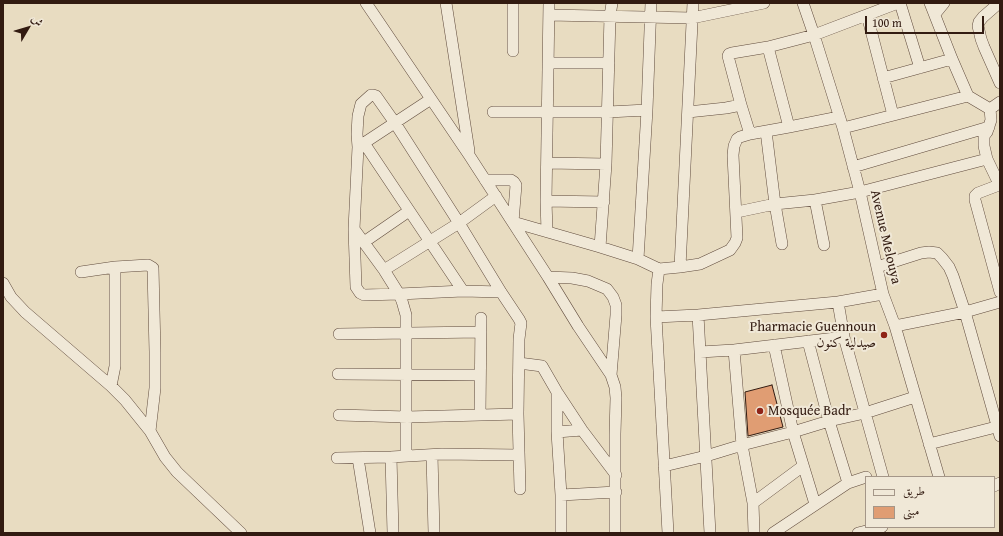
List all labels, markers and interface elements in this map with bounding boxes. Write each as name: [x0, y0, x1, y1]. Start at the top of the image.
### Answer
north arrow: [8, 8, 48, 48]
scale bar: [867, 8, 986, 34]
text: ش: [28, 11, 47, 30]
text: 100 m: [872, 14, 902, 31]
street label: Avenue Melouya: [866, 188, 904, 286]
place label: Pharmacie Guennoun صيدلية كنون: [750, 319, 876, 352]
marker: Pharmacie Guennoun صيدلية كنون: [879, 330, 889, 340]
place label: Mosquée Badr: [768, 403, 851, 419]
marker: Mosquée Badr: [755, 406, 765, 416]
legend: [865, 476, 995, 528]
text: طريق: [903, 482, 925, 499]
text: مبنى: [903, 502, 919, 519]

